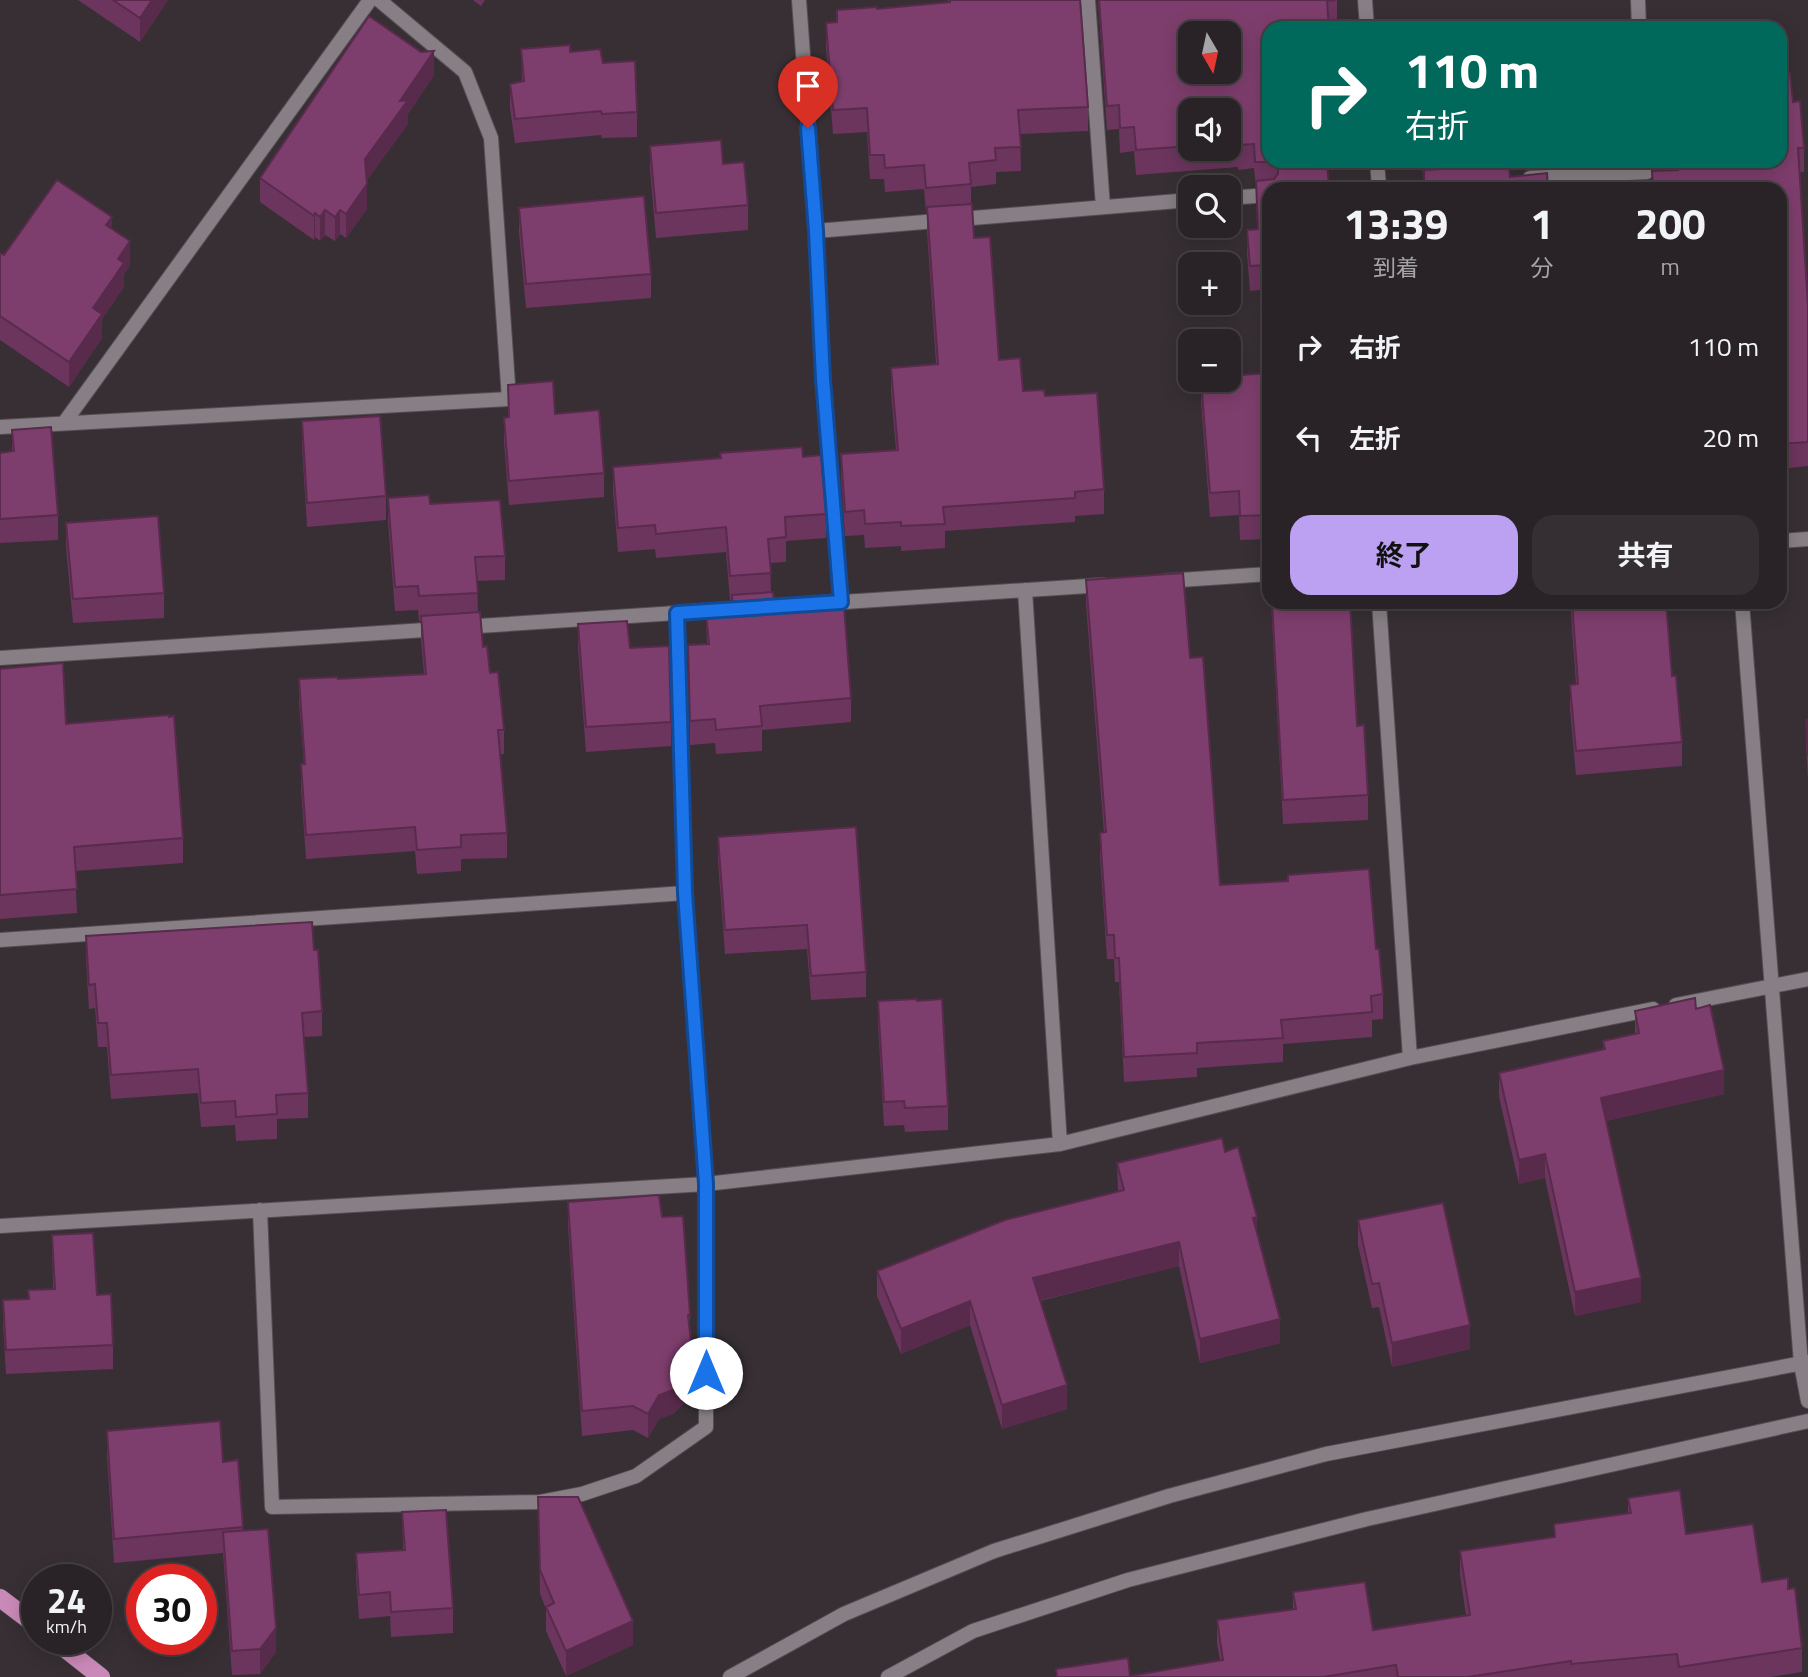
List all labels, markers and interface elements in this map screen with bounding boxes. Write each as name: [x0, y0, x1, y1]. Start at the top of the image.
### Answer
north arrow: [1178, 21, 1241, 84]
map controls: [1178, 21, 1241, 392]
text: 110 m: [1405, 32, 1539, 107]
icon: right: [1290, 49, 1381, 140]
pin: [778, 56, 838, 128]
icon: arrive: [789, 67, 827, 105]
button: sound: [1178, 98, 1241, 161]
text: 右折: [1405, 101, 1469, 149]
button: search: [1178, 175, 1241, 238]
text: 13:39: [1344, 191, 1448, 255]
text: 1: [1530, 191, 1553, 255]
text: 200: [1635, 191, 1705, 255]
text: m: [1661, 249, 1680, 284]
text: 到着: [1373, 250, 1419, 285]
text: 分: [1530, 250, 1553, 285]
button: +: [1178, 252, 1241, 315]
text: 110 m: [1688, 327, 1759, 366]
icon: right: [1290, 328, 1328, 366]
text: 右折: [1349, 328, 1401, 367]
button: −: [1178, 329, 1241, 392]
text: 20 m: [1702, 418, 1759, 457]
icon: left: [1290, 419, 1328, 457]
text: 左折: [1349, 419, 1401, 458]
button: 終了: [1290, 515, 1518, 595]
button: 共有: [1532, 515, 1759, 595]
position arrow: [669, 1336, 743, 1410]
speed limit sign: 30: [126, 1564, 217, 1655]
text: 24: [47, 1573, 86, 1627]
text: km/h: [46, 1613, 87, 1640]

